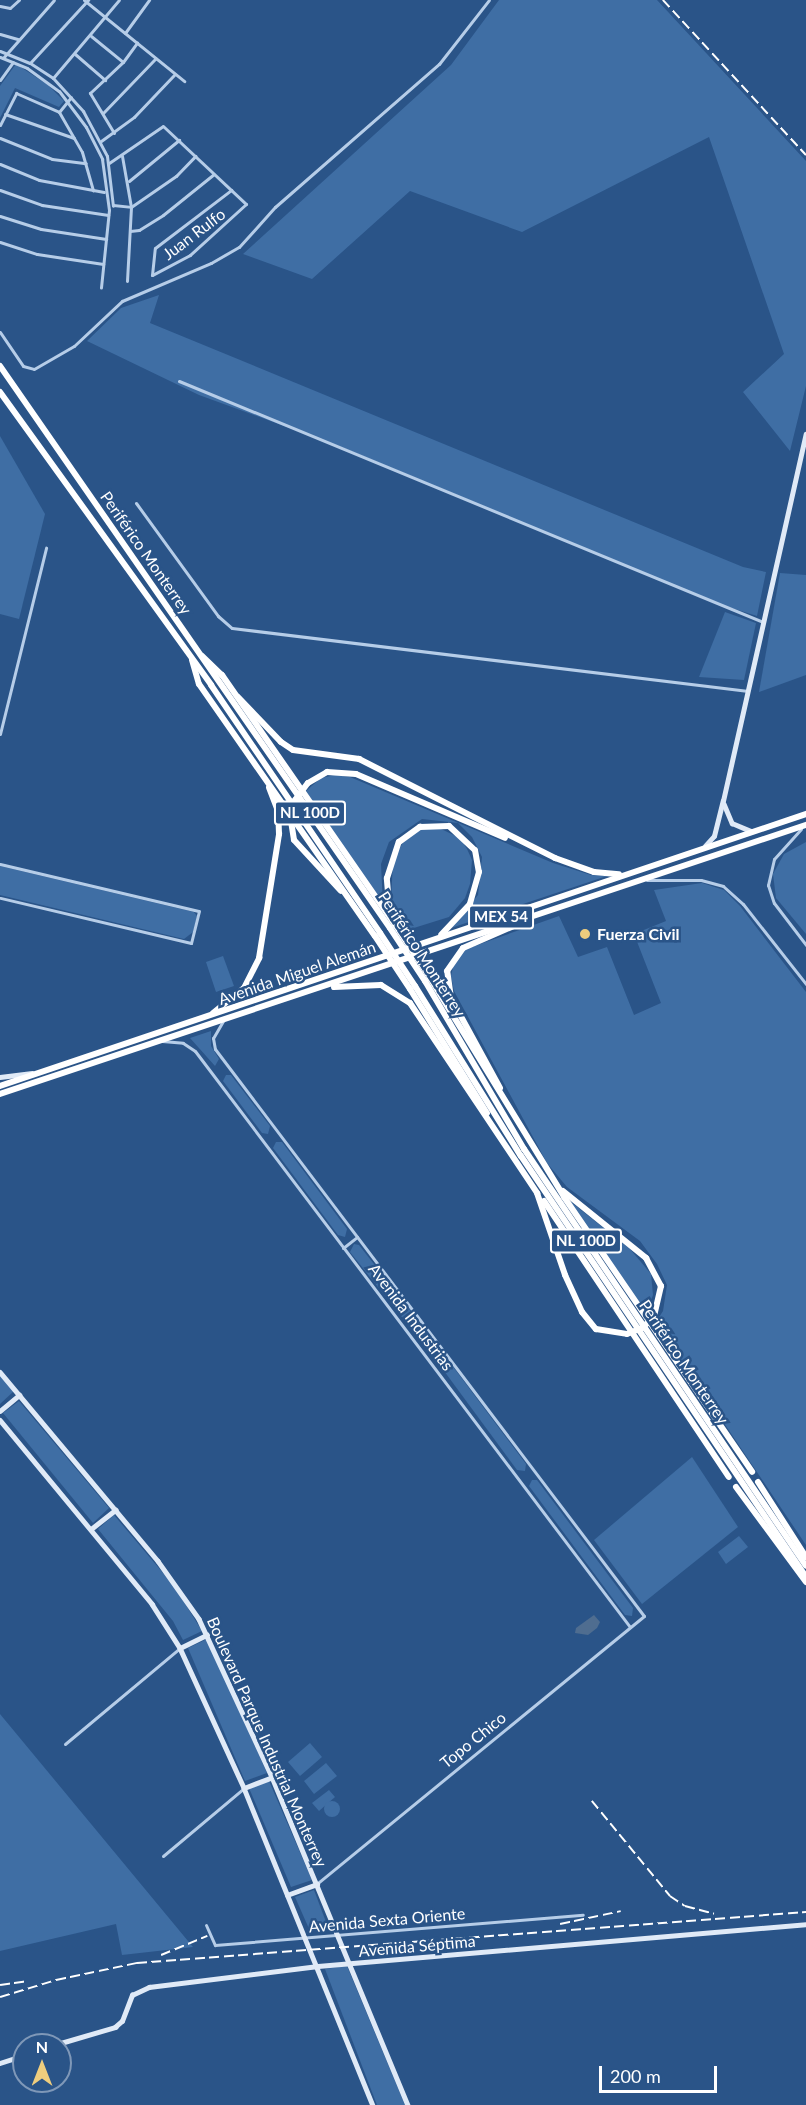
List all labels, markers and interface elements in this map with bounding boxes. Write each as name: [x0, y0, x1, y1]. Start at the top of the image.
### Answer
street label: Juan Rulfo: [159, 204, 229, 264]
street label: Periférico Monterrey: [96, 488, 196, 618]
road number: NL 100D: [272, 801, 348, 825]
street label: Periférico Monterrey: [374, 888, 470, 1020]
road number: MEX 54: [468, 905, 534, 929]
place label: Fuerza Civil: [597, 924, 680, 944]
marker: Fuerza Civil: [578, 927, 592, 941]
street label: Avenida Miguel Alemán: [216, 937, 378, 1009]
road number: NL 100D: [548, 1229, 624, 1253]
street label: Avenida Industrias: [365, 1260, 457, 1374]
street label: Periférico Monterrey: [635, 1296, 733, 1428]
street label: Boulevard Parque Industrial Monterrey: [203, 1614, 331, 1870]
street label: Topo Chico: [436, 1708, 510, 1772]
street label: Avenida Sexta Oriente: [308, 1904, 466, 1936]
street label: Avenida Séptima: [358, 1931, 476, 1961]
north arrow: [12, 2033, 72, 2093]
text: N: [36, 2037, 48, 2056]
scale bar: [602, 2054, 720, 2092]
text: 200 m: [610, 2065, 661, 2087]

